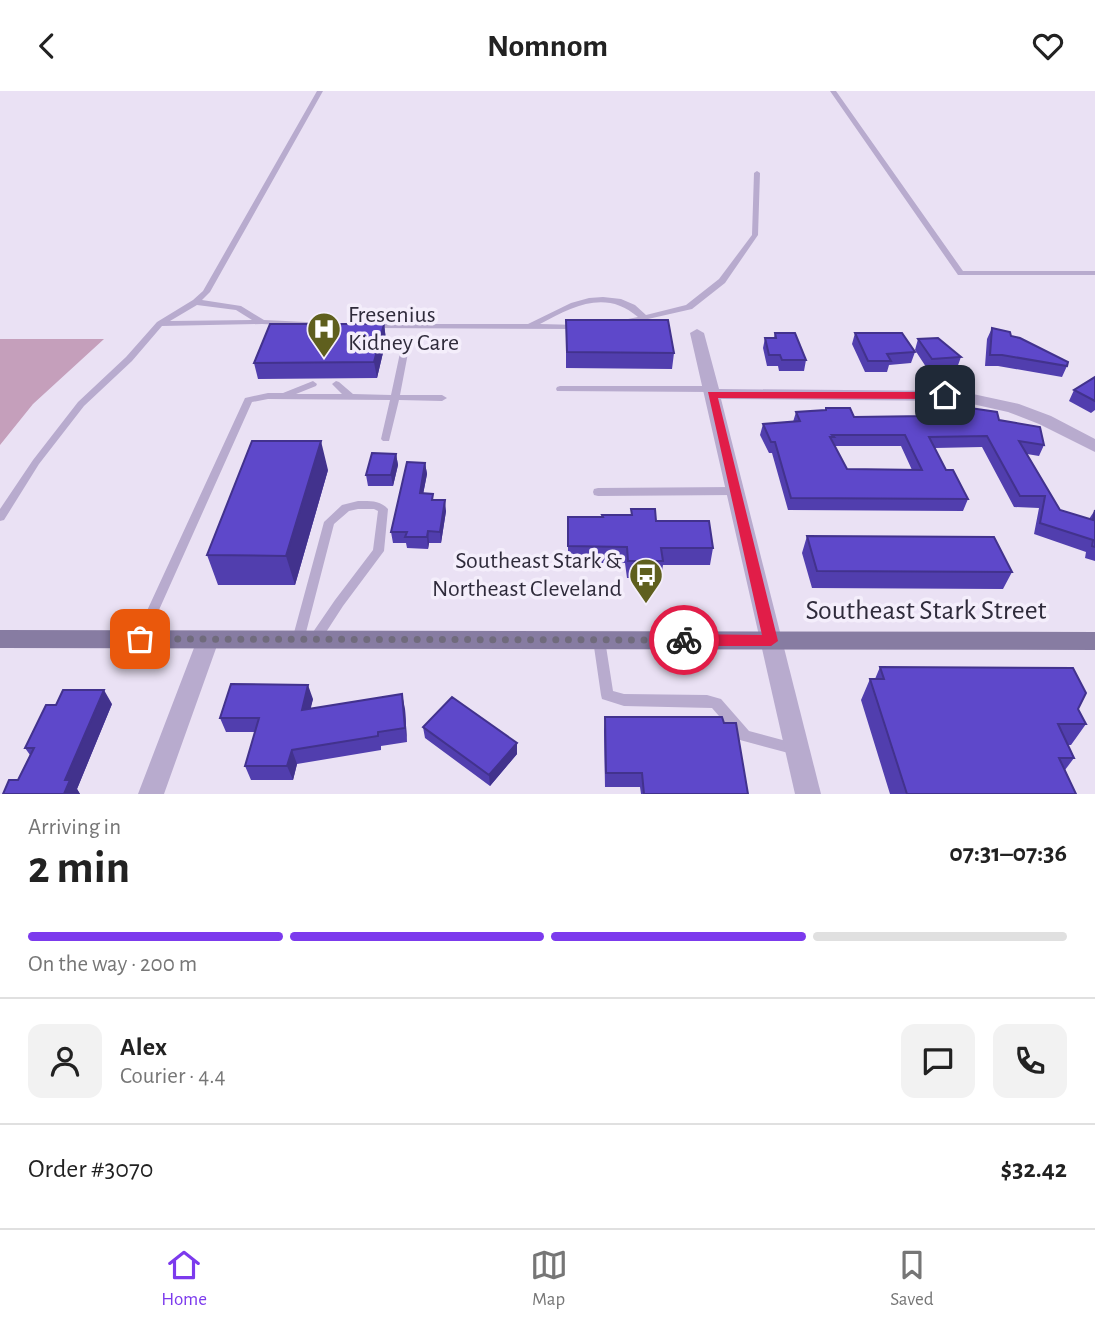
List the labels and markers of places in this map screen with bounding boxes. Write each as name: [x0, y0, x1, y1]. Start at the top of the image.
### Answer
place label: Fresenius Kidney Care: [348, 303, 459, 355]
hospital icon: Fresenius Kidney Care: [305, 310, 343, 359]
pin: [915, 365, 975, 425]
place label: Southeast Stark & Northeast Cleveland: [432, 549, 622, 601]
bus stop icon: Southeast Stark & Northeast Cleveland: [627, 556, 665, 605]
pin: [110, 609, 170, 669]

